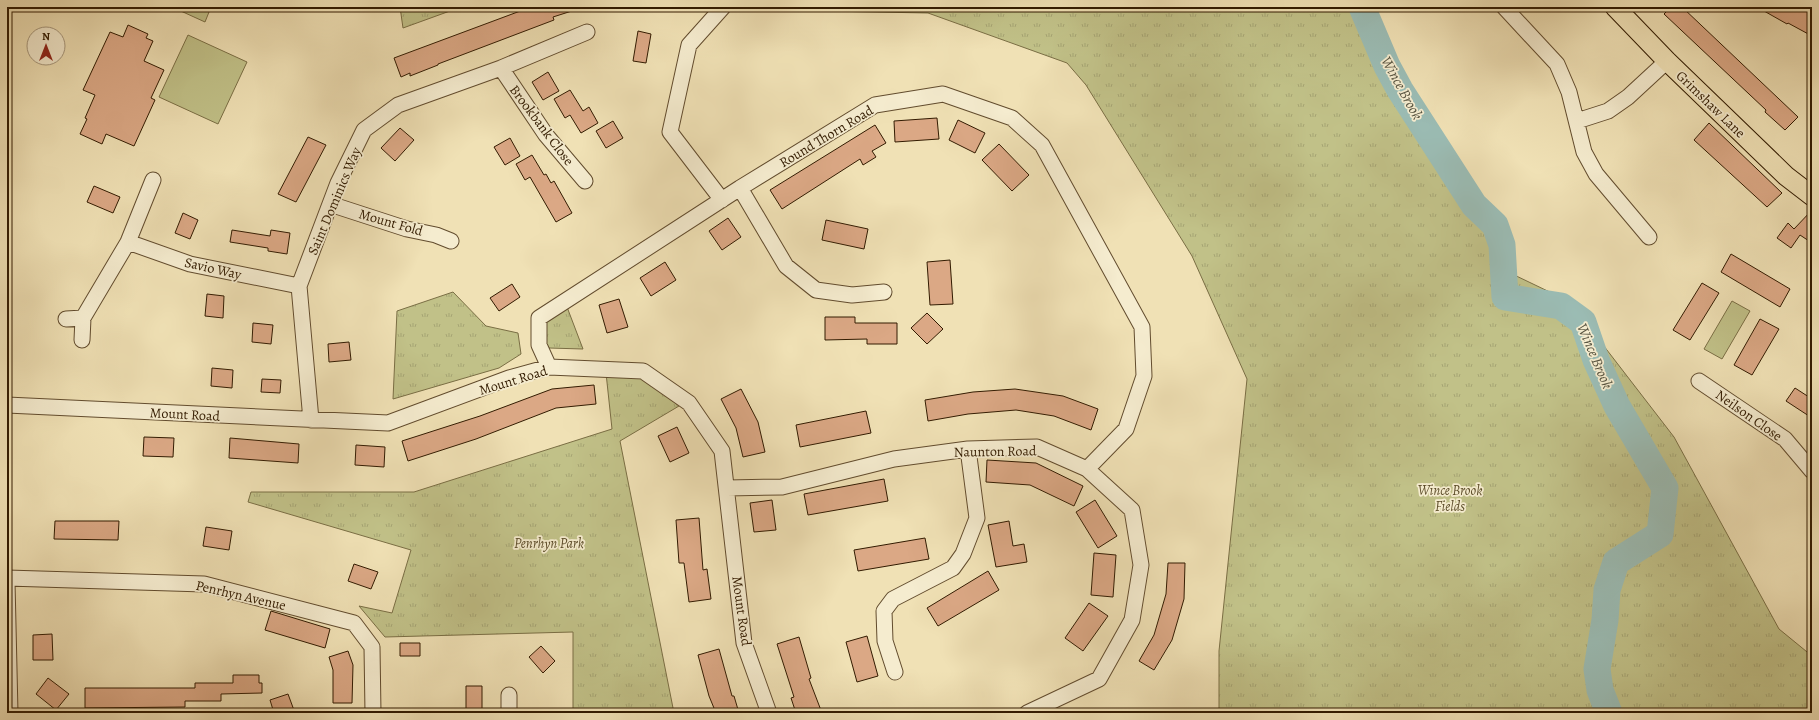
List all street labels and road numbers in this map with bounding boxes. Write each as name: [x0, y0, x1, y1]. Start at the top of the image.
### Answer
street label: Grimshaw Lane: [1672, 66, 1749, 142]
street label: Brookbank Close: [505, 81, 578, 170]
street label: Round Thorn Road: [776, 101, 877, 172]
street label: Saint Dominics Way: [303, 144, 366, 258]
street label: Mount Fold: [357, 204, 425, 241]
street label: Savio Way: [183, 253, 244, 284]
street label: Mount Road: [477, 361, 550, 400]
street label: Neilson Close: [1712, 385, 1786, 445]
street label: Mount Road: [149, 403, 221, 426]
street label: Naunton Road: [953, 441, 1037, 462]
street label: Mount Road: [727, 575, 756, 648]
street label: Penrhyn Avenue: [194, 576, 288, 615]

